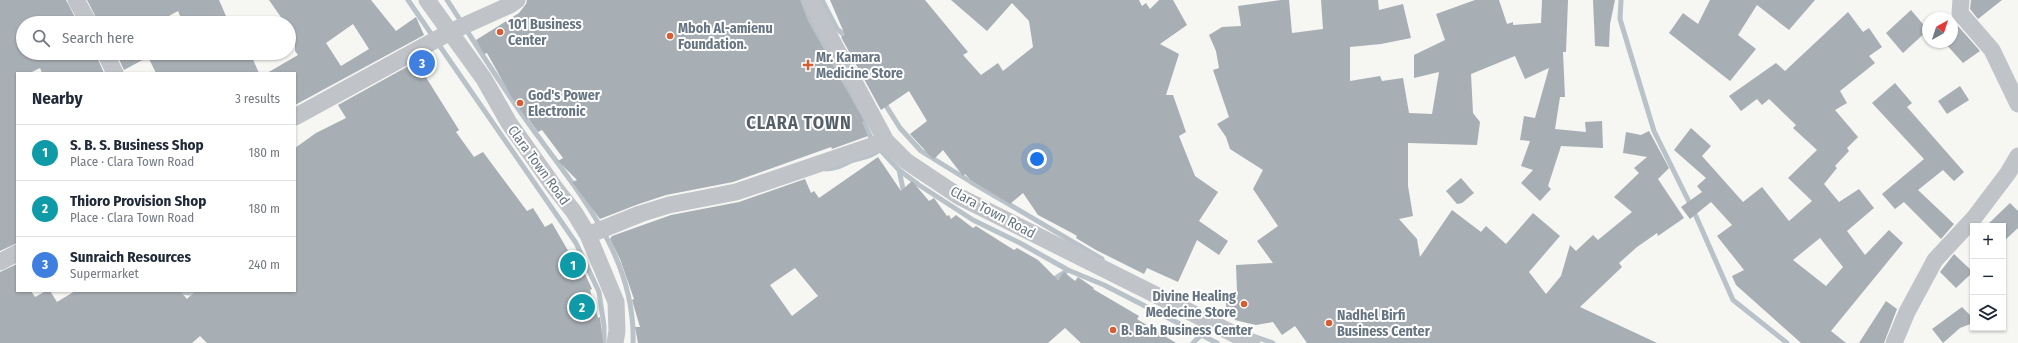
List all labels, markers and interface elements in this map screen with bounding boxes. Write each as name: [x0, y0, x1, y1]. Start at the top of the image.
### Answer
north arrow: [1922, 12, 1958, 48]
search box: [16, 16, 296, 60]
place label: 101 Business Center: [508, 16, 582, 49]
place label: Mboh Al-amienu Foundation.: [678, 20, 773, 53]
icon: search: [30, 27, 52, 49]
marker: 101 Business Center: [495, 27, 505, 37]
text: Search here: [62, 29, 134, 47]
marker: Mboh Al-amienu Foundation.: [665, 31, 675, 41]
pin: 3: [409, 48, 435, 78]
place label: Mr. Kamara Medicine Store: [816, 49, 903, 82]
marker: Mr. Kamara Medicine Store: [803, 60, 813, 70]
place label: God's Power Electronic: [528, 87, 601, 120]
text: Nearby: [32, 88, 83, 109]
text: 3 results: [235, 91, 280, 106]
marker: God's Power Electronic: [515, 98, 525, 108]
district label: CLARA TOWN: [746, 112, 852, 134]
street label: Clara Town Road: [504, 122, 573, 208]
text: S. B. S. Business Shop: [70, 136, 204, 154]
text: 1: [42, 145, 48, 160]
text: 180 m: [249, 145, 280, 160]
your location: [1027, 149, 1047, 169]
text: Place · Clara Town Road: [70, 154, 194, 169]
street label: Clara Town Road: [947, 183, 1038, 242]
text: Thioro Provision Shop: [70, 192, 206, 210]
text: 2: [42, 201, 48, 216]
text: 180 m: [249, 201, 280, 216]
text: Place · Clara Town Road: [70, 210, 194, 225]
map controls: [1970, 223, 2006, 331]
button: +: [1970, 223, 2006, 259]
text: Sunraich Resources: [70, 248, 191, 266]
pin: 1: [560, 250, 586, 280]
text: 3: [42, 257, 48, 272]
text: 240 m: [248, 257, 280, 272]
button: −: [1970, 259, 2006, 295]
text: Supermarket: [70, 266, 139, 281]
place label: Divine Healing Medecine Store: [1146, 288, 1236, 321]
pin: 2: [569, 292, 595, 322]
button: layers: [1970, 295, 2006, 331]
marker: Divine Healing Medecine Store: [1239, 299, 1249, 309]
place label: Nadhel Birfi Business Center: [1337, 307, 1431, 340]
marker: Nadhel Birfi Business Center: [1324, 318, 1334, 328]
place label: B. Bah Business Center: [1121, 322, 1254, 339]
marker: B. Bah Business Center: [1108, 325, 1118, 335]

